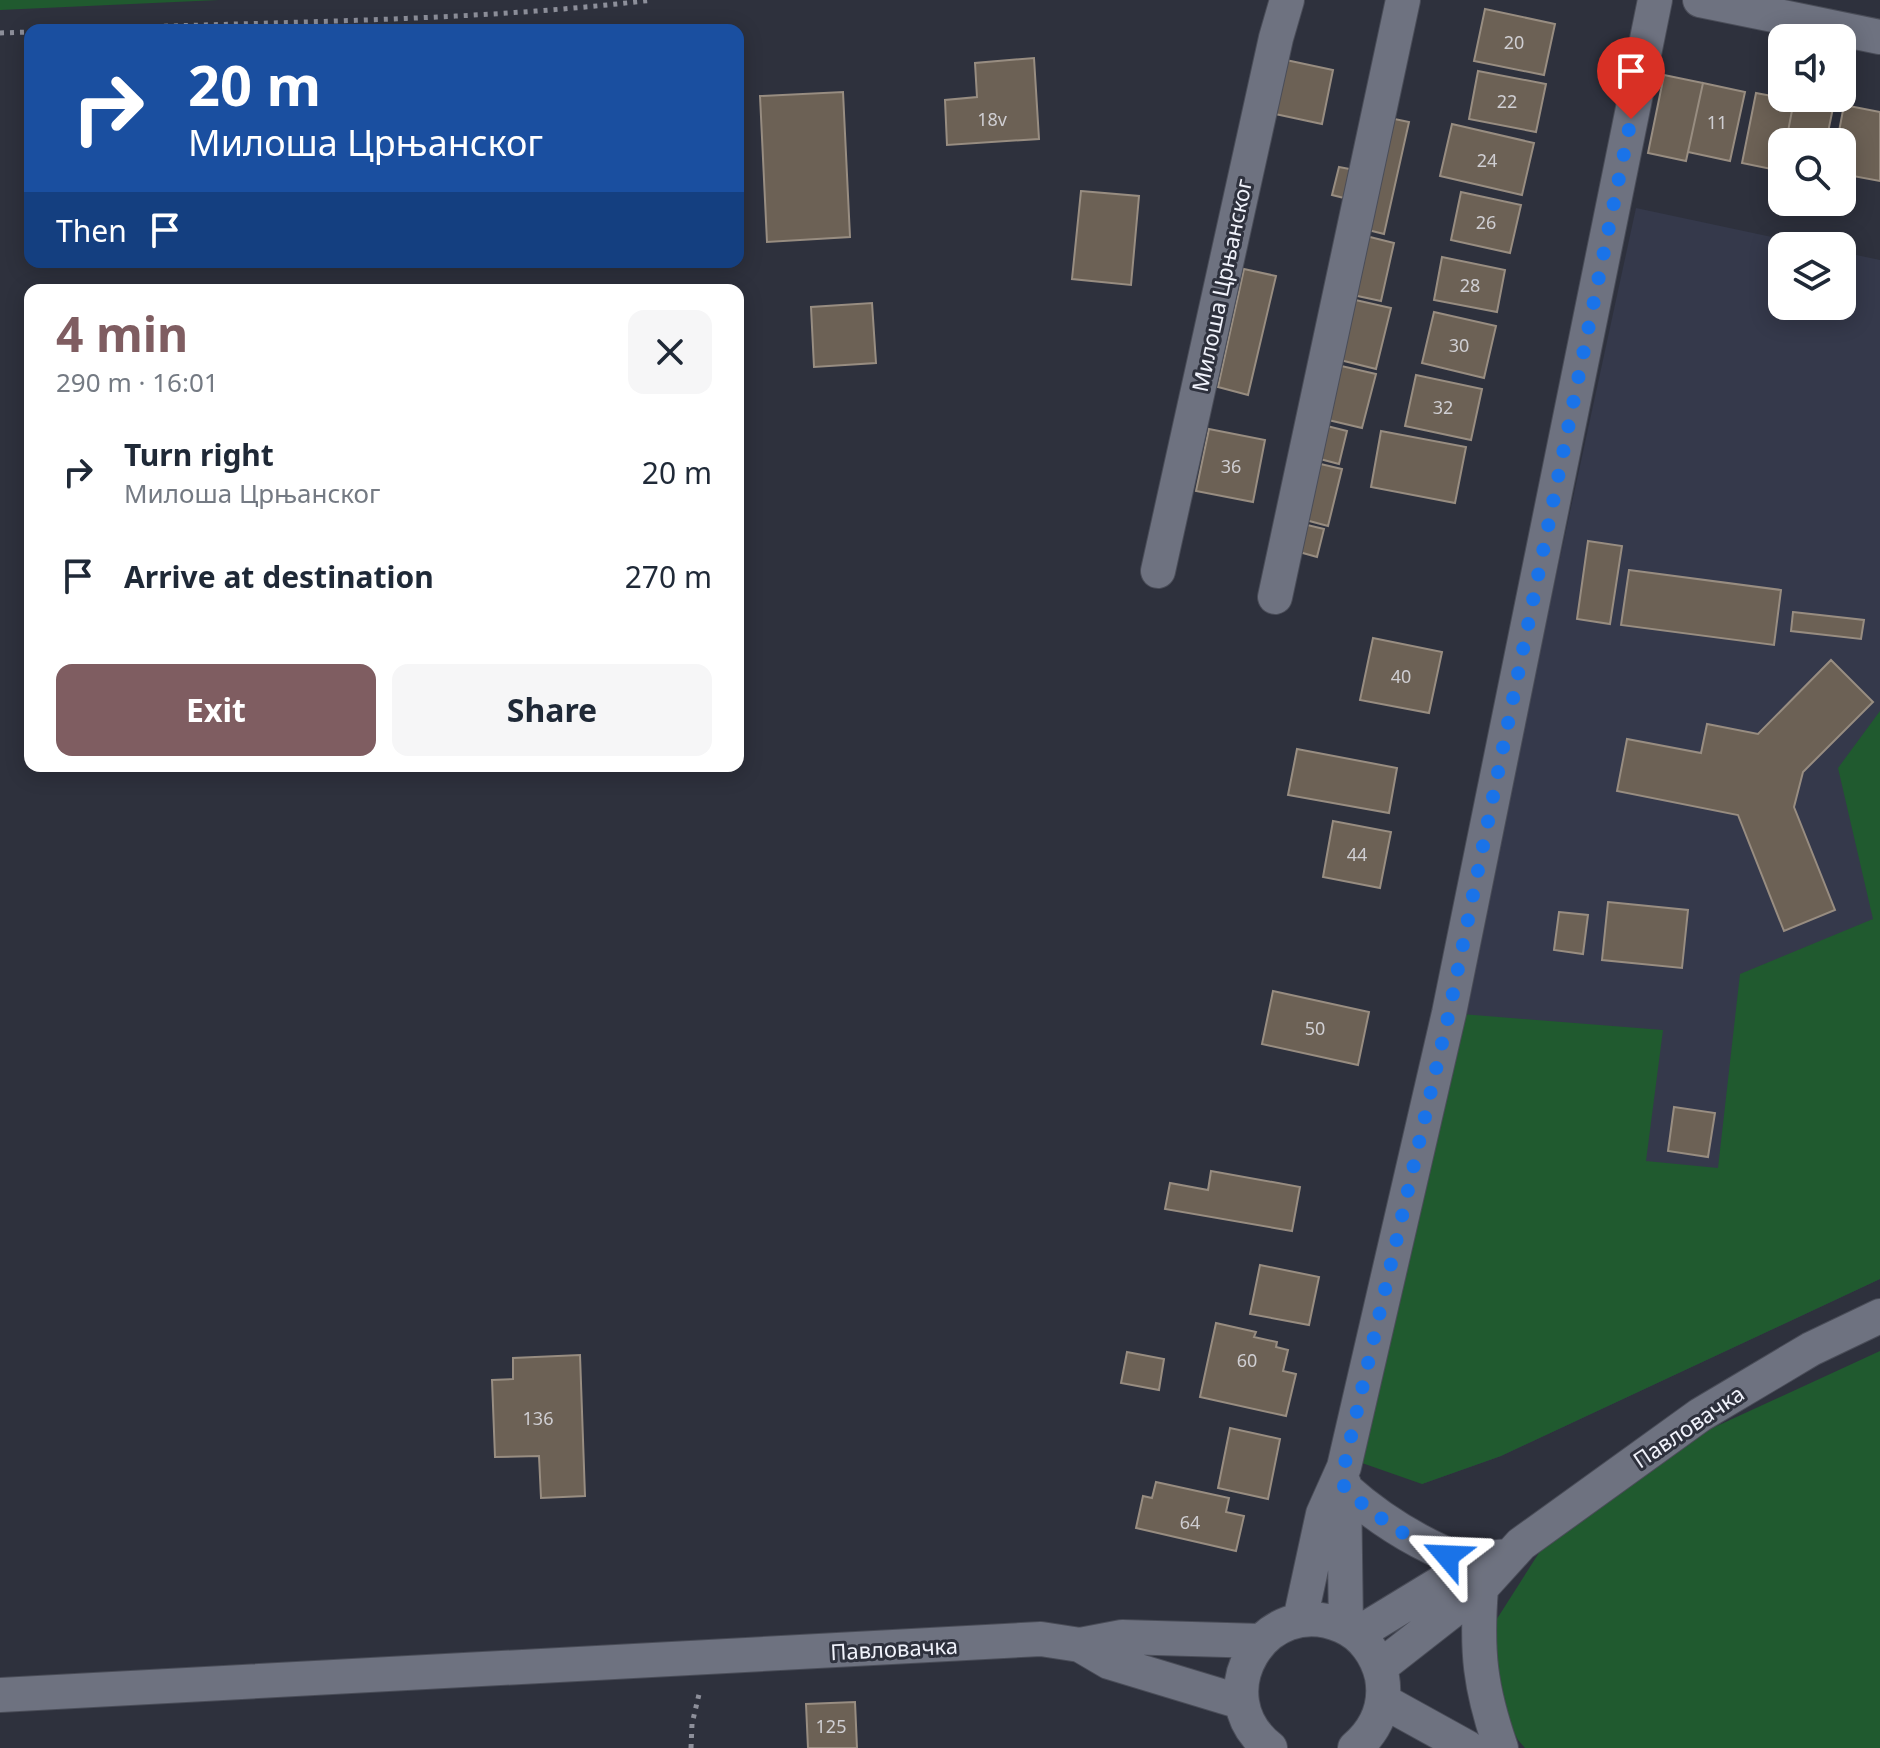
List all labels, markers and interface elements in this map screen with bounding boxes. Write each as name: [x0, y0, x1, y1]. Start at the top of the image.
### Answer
map controls: [1768, 24, 1856, 320]
button: sound: [1768, 24, 1856, 112]
house number: 20: [1504, 30, 1524, 54]
pin: [1597, 37, 1665, 119]
text: 20 m: [188, 46, 321, 122]
icon: arrive: [1609, 49, 1653, 93]
icon: right: [56, 56, 160, 160]
house number: 22: [1497, 89, 1517, 113]
house number: 18v: [977, 107, 1008, 131]
house number: 11: [1707, 110, 1727, 134]
text: Милоша Црњанског: [188, 118, 543, 167]
button: search: [1768, 128, 1856, 216]
house number: 24: [1477, 148, 1497, 172]
street label: Милоша Црњанског: [1184, 175, 1258, 394]
icon: arrive: [143, 208, 187, 252]
text: Then: [56, 210, 127, 251]
house number: 26: [1476, 210, 1496, 234]
button: layers: [1768, 232, 1856, 320]
house number: 28: [1460, 273, 1480, 297]
text: 4 min: [56, 301, 188, 366]
button: close: [628, 310, 712, 394]
house number: 30: [1449, 333, 1469, 357]
text: 290 m · 16:01: [56, 364, 219, 400]
house number: 32: [1433, 395, 1453, 419]
text: Turn right: [124, 434, 274, 475]
icon: right: [56, 450, 100, 494]
text: 20 m: [642, 452, 712, 493]
house number: 36: [1221, 454, 1241, 478]
text: Милоша Црњанског: [124, 475, 380, 511]
icon: arrive: [56, 554, 100, 598]
text: Arrive at destination: [124, 556, 434, 597]
text: 270 m: [625, 556, 712, 597]
button: Exit: [56, 664, 376, 756]
button: Share: [392, 664, 712, 756]
house number: 40: [1391, 664, 1411, 688]
house number: 44: [1347, 842, 1367, 866]
house number: 50: [1305, 1016, 1325, 1040]
house number: 60: [1237, 1348, 1257, 1372]
street label: Павловачка: [1627, 1378, 1749, 1474]
house number: 136: [523, 1406, 553, 1430]
house number: 64: [1180, 1510, 1200, 1534]
position arrow: [1405, 1514, 1489, 1598]
street label: Павловачка: [829, 1630, 959, 1666]
house number: 125: [816, 1714, 846, 1738]

